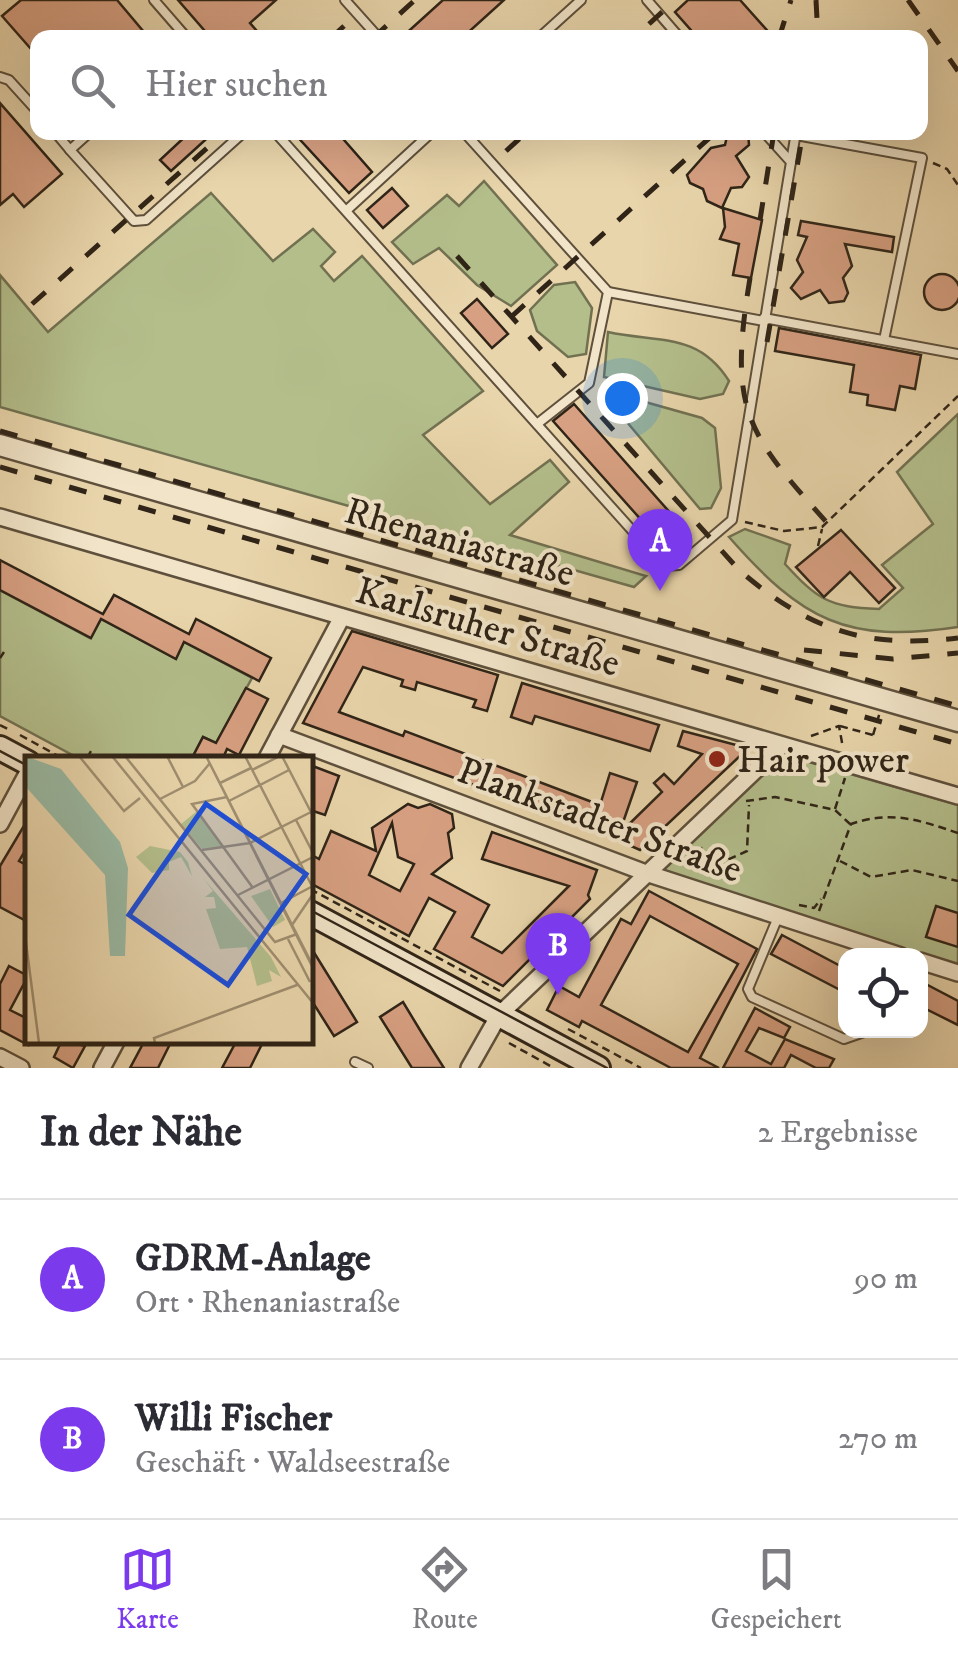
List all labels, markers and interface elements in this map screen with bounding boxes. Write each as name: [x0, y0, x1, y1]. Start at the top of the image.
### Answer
search box: [30, 30, 928, 140]
icon: search: [65, 58, 120, 113]
text: Hier suchen: [145, 61, 328, 109]
your location: [597, 373, 648, 424]
street label: Rhenaniastraße: [339, 487, 580, 599]
pin: A: [628, 508, 692, 591]
street label: Karlsruher Straße: [350, 567, 625, 689]
place label: Hair power: [737, 737, 909, 785]
street label: Plankstadter Straße: [450, 747, 748, 895]
marker: Hair power: [706, 748, 728, 770]
inset map: [25, 756, 312, 1043]
pin: B: [526, 912, 590, 995]
map controls: [838, 948, 928, 1038]
button: locate: [838, 948, 928, 1038]
text: In der Nähe: [40, 1107, 242, 1159]
text: 2 Ergebnisse: [758, 1113, 918, 1153]
text: GDRM-Anlage: [135, 1235, 371, 1283]
text: A: [62, 1259, 83, 1299]
text: 90 m: [854, 1259, 918, 1299]
text: Ort · Rhenaniastraße: [135, 1283, 400, 1323]
text: Willi Fischer: [135, 1395, 332, 1443]
text: B: [62, 1419, 83, 1459]
text: 270 m: [838, 1419, 918, 1459]
text: Geschäft · Waldseestraße: [135, 1443, 450, 1483]
tab: Karte: [116, 1542, 179, 1637]
tab: Route: [412, 1542, 478, 1637]
tab: Gespeichert: [711, 1542, 842, 1637]

